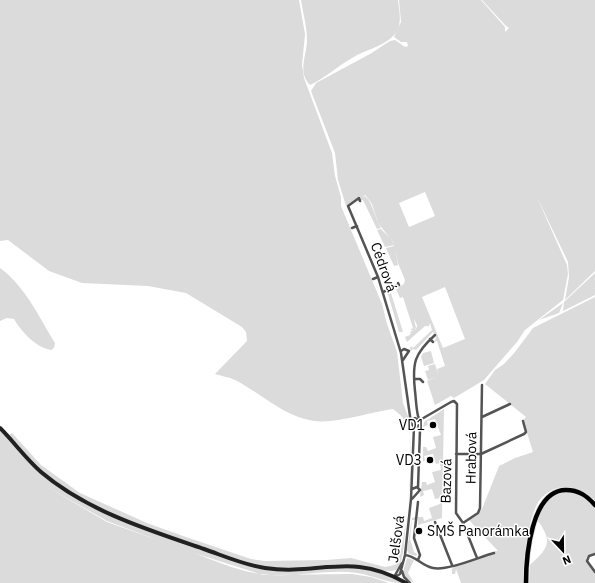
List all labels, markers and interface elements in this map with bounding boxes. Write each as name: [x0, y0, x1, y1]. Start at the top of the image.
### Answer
street label: Cédrová: [367, 240, 401, 295]
place label: VD1: [399, 416, 425, 434]
marker: VD1: [428, 420, 438, 430]
street label: Hrabová: [462, 431, 480, 484]
place label: VD3: [396, 451, 422, 469]
marker: VD3: [425, 455, 435, 465]
street label: Bazová: [437, 458, 455, 504]
street label: Jelšová: [384, 514, 408, 564]
place label: SMŠ Panorámka: [427, 521, 530, 540]
marker: SMŠ Panorámka: [414, 526, 424, 536]
north arrow: [543, 531, 583, 571]
text: N: [560, 552, 573, 568]

